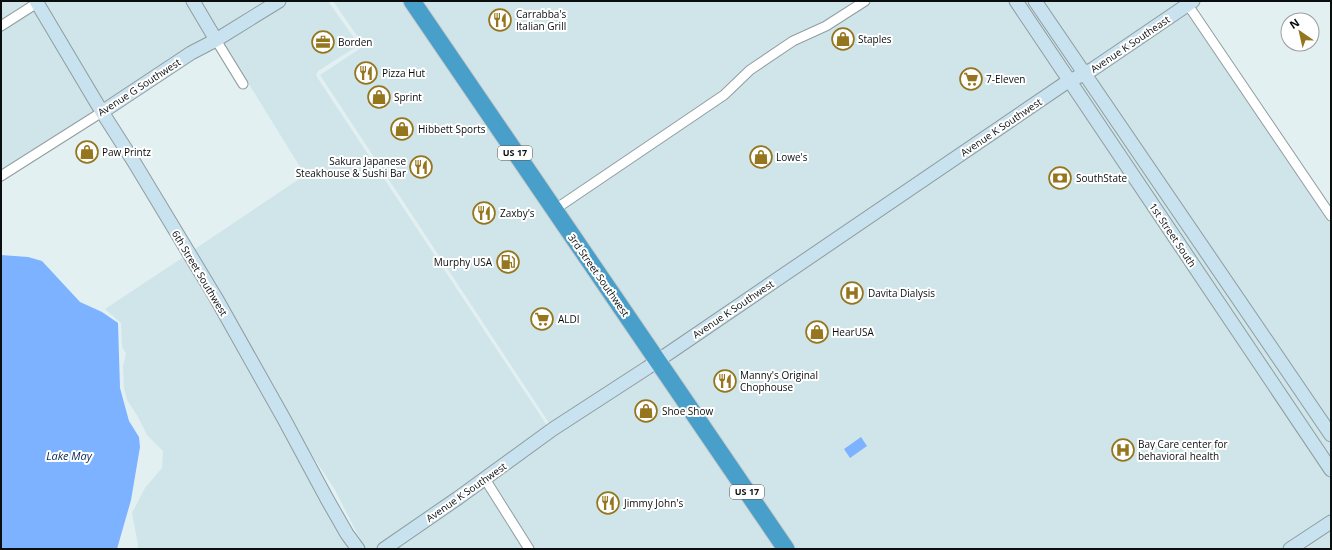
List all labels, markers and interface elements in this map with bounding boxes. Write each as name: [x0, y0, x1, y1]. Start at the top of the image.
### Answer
restaurant icon: Carrabba's Italian Grill: [487, 7, 513, 33]
place label: Carrabba's Italian Grill: [516, 7, 567, 33]
street label: Avenue K Southeast: [1088, 12, 1173, 76]
north arrow: [1280, 12, 1320, 52]
text: N: [1286, 15, 1302, 32]
shop icon: Staples: [830, 26, 856, 52]
office icon: Borden: [310, 29, 336, 55]
place label: Staples: [858, 32, 892, 46]
place label: Borden: [338, 35, 372, 49]
street label: Avenue G Southwest: [95, 55, 184, 119]
restaurant icon: Pizza Hut: [353, 60, 379, 86]
place label: Pizza Hut: [382, 66, 426, 80]
supermarket icon: 7-Eleven: [958, 66, 984, 92]
place label: 7-Eleven: [986, 72, 1025, 86]
shop icon: Sprint: [366, 84, 392, 110]
place label: Sprint: [394, 90, 422, 104]
street label: Avenue K Southwest: [958, 94, 1045, 159]
shop icon: Hibbett Sports: [389, 116, 415, 142]
place label: Hibbett Sports: [418, 122, 486, 136]
shop icon: Paw Printz: [74, 139, 100, 165]
shop icon: Lowe's: [748, 144, 774, 170]
place label: Paw Printz: [102, 145, 151, 159]
road number: US 17: [498, 146, 532, 160]
place label: Lowe's: [776, 150, 808, 164]
place label: Sakura Japanese Steakhouse & Sushi Bar: [296, 154, 406, 180]
restaurant icon: Sakura Japanese Steakhouse & Sushi Bar: [408, 154, 434, 180]
bank icon: SouthState: [1047, 165, 1073, 191]
place label: SouthState: [1076, 171, 1127, 185]
restaurant icon: Zaxby's: [471, 200, 497, 226]
street label: 1st Street South: [1146, 200, 1200, 270]
place label: Zaxby's: [500, 206, 535, 220]
street label: 6th Street Southwest: [169, 228, 231, 319]
street label: 3rd Street Southwest: [565, 231, 633, 320]
fuel station icon: Murphy USA: [495, 249, 521, 275]
place label: Murphy USA: [434, 255, 493, 269]
street label: Avenue K Southwest: [690, 276, 777, 341]
hospital icon: Davita Dialysis: [839, 280, 865, 306]
place label: Davita Dialysis: [868, 286, 935, 300]
supermarket icon: ALDI: [529, 306, 555, 332]
place label: ALDI: [558, 312, 580, 326]
shop icon: HearUSA: [804, 319, 830, 345]
place label: HearUSA: [832, 325, 874, 339]
restaurant icon: Manny's Original Chophouse: [712, 368, 738, 394]
place label: Manny's Original Chophouse: [740, 368, 818, 394]
shop icon: Shoe Show: [633, 398, 659, 424]
place label: Shoe Show: [662, 404, 713, 418]
hospital icon: Bay Care center for behavioral health: [1110, 437, 1136, 463]
place label: Bay Care center for behavioral health: [1138, 437, 1228, 463]
water label: Lake May: [46, 448, 93, 463]
street label: Avenue K Southwest: [423, 459, 509, 525]
road number: US 17: [730, 485, 764, 499]
restaurant icon: Jimmy John's: [595, 490, 621, 516]
place label: Jimmy John's: [623, 496, 683, 510]

